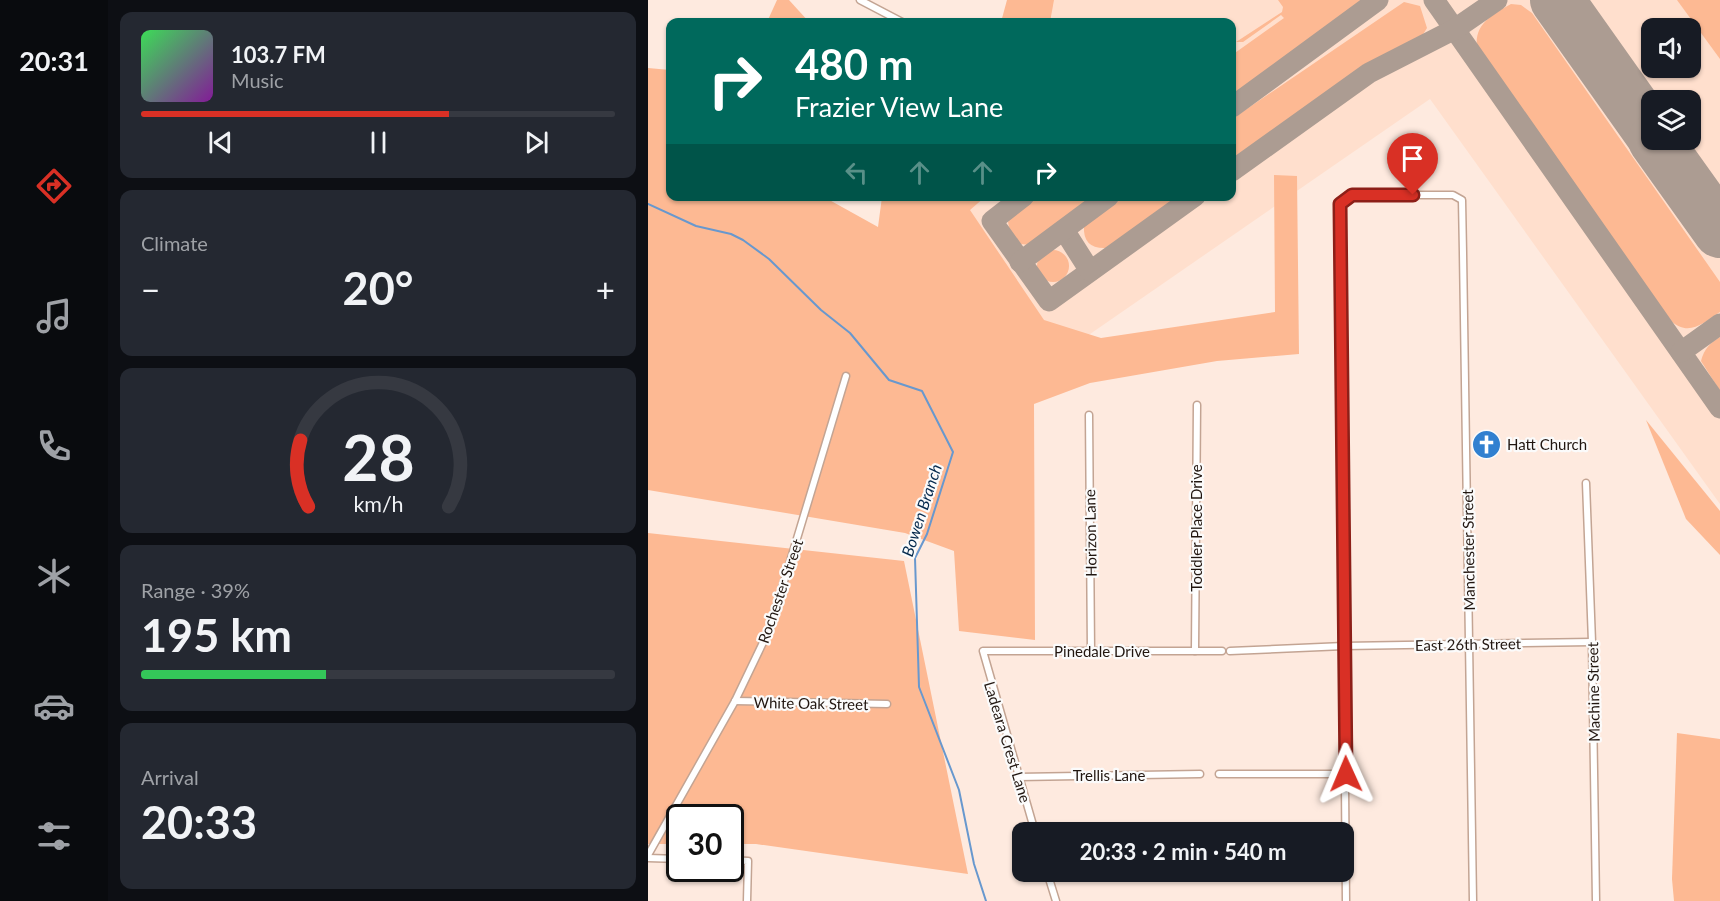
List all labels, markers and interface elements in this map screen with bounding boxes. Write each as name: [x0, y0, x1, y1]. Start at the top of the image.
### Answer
map controls: [1641, 18, 1701, 150]
button: sound: [1641, 18, 1701, 78]
text: 480 m: [795, 39, 913, 89]
text: 103.7 FM: [231, 41, 326, 68]
icon: right: [696, 42, 774, 120]
text: 20:31: [19, 44, 89, 77]
text: Music: [231, 68, 284, 92]
text: Frazier View Lane: [795, 90, 1003, 123]
button: layers: [1641, 90, 1701, 150]
icon: previous: [204, 126, 237, 159]
icon: pause: [362, 126, 395, 159]
icon: next: [520, 126, 553, 159]
pin: [1387, 133, 1438, 195]
icon: arrive: [1396, 142, 1429, 175]
icon: left: [840, 156, 873, 189]
icon: ahead: [903, 156, 936, 189]
icon: ahead: [966, 156, 999, 189]
icon: right: [1029, 156, 1062, 189]
icon: directions: [33, 165, 75, 207]
text: Climate: [141, 231, 208, 255]
text: 20°: [343, 261, 413, 315]
text: −: [141, 269, 160, 309]
text: +: [596, 269, 615, 309]
icon: music: [33, 295, 75, 337]
text: 28: [342, 420, 414, 495]
icon: phone: [33, 425, 75, 467]
church icon: Hatt Church: [1470, 428, 1502, 460]
place label: Hatt Church: [1507, 435, 1587, 453]
water label: Bowen Branch: [897, 461, 945, 559]
street label: Toddler Place Drive: [1187, 464, 1205, 592]
street label: Horizon Lane: [1080, 489, 1100, 577]
street label: Manchester Street: [1458, 489, 1478, 611]
text: km/h: [353, 492, 403, 518]
street label: Rochester Street: [754, 536, 806, 646]
icon: climate: [33, 555, 75, 597]
text: Range · 39%: [141, 578, 250, 602]
text: 195 km: [141, 608, 292, 662]
street label: East 26th Street: [1415, 634, 1522, 654]
street label: Machine Street: [1583, 641, 1603, 742]
street label: Pinedale Drive: [1054, 642, 1150, 660]
street label: Ladeara Crest Lane: [981, 679, 1035, 805]
icon: car: [33, 685, 75, 727]
street label: White Oak Street: [753, 693, 869, 713]
position arrow: [1314, 742, 1378, 806]
text: Arrival: [141, 765, 199, 789]
street label: Trellis Lane: [1073, 766, 1145, 784]
text: 20:33: [141, 795, 257, 849]
speed limit sign: 30: [666, 804, 744, 882]
icon: filters: [33, 815, 75, 857]
text: 20:33 · 2 min · 540 m: [1080, 838, 1286, 865]

